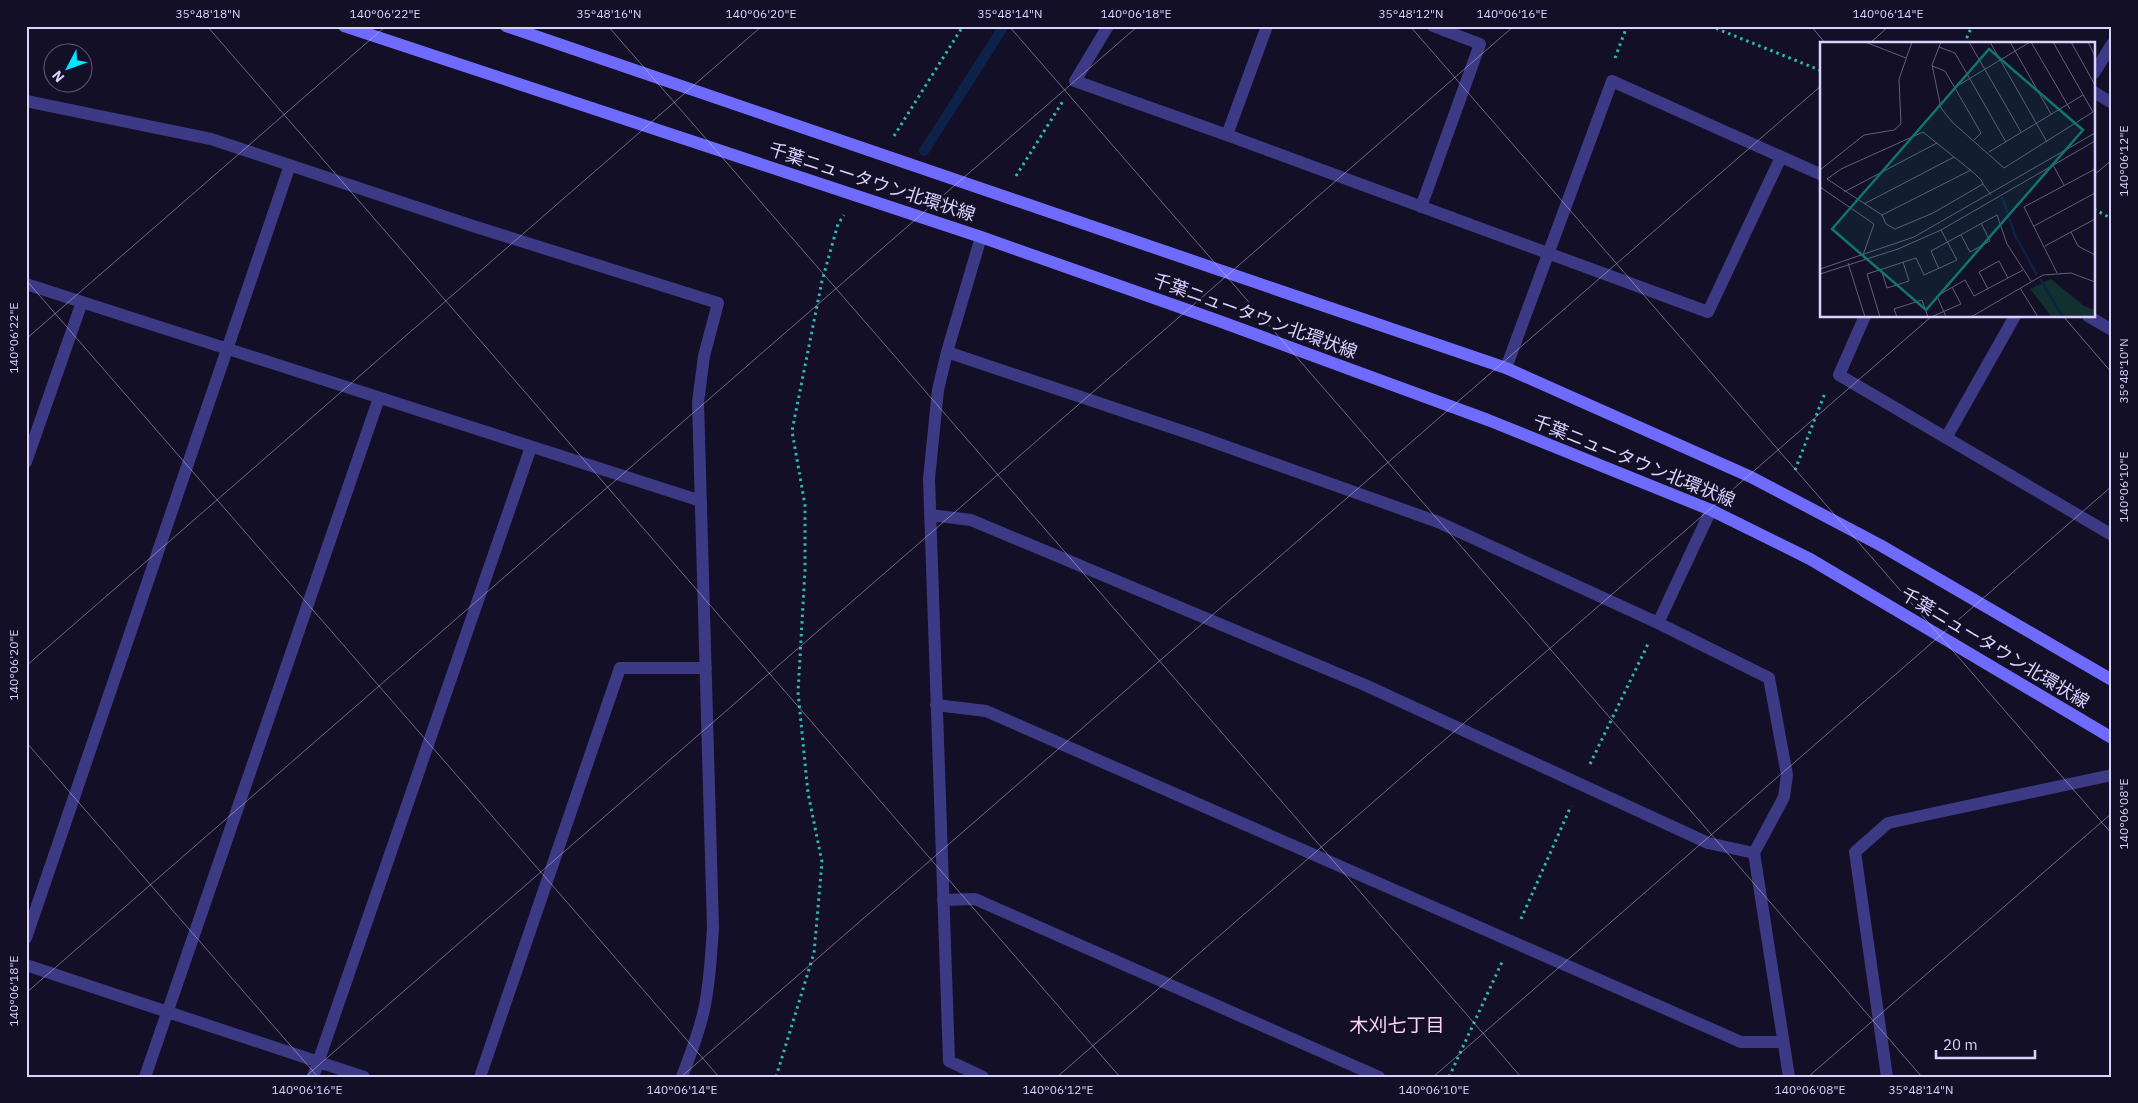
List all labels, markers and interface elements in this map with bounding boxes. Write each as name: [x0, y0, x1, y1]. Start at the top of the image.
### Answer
text: 35°48'18"N: [175, 6, 241, 21]
text: 140°06'22"E: [350, 6, 420, 21]
text: 35°48'16"N: [576, 6, 642, 21]
text: 140°06'20"E: [726, 6, 796, 21]
text: 35°48'14"N: [977, 6, 1043, 21]
text: 140°06'18"E: [1101, 6, 1171, 21]
text: 35°48'12"N: [1378, 6, 1444, 21]
text: 140°06'16"E: [1477, 6, 1547, 21]
text: 140°06'14"E: [1853, 6, 1923, 21]
north arrow: [42, 42, 92, 92]
inset map: [1820, 42, 2096, 318]
text: N: [48, 67, 68, 86]
text: 140°06'12"E: [2116, 126, 2131, 196]
street label: 千葉ニュータウン北環状線: [766, 137, 978, 226]
street label: 千葉ニュータウン北環状線: [1150, 268, 1361, 363]
text: 140°06'22"E: [6, 303, 21, 373]
text: 35°48'10"N: [2116, 338, 2131, 404]
street label: 千葉ニュータウン北環状線: [1530, 409, 1739, 512]
text: 140°06'10"E: [2116, 452, 2131, 522]
street label: 千葉ニュータウン北環状線: [1897, 582, 2094, 713]
text: 140°06'20"E: [6, 630, 21, 700]
text: 140°06'08"E: [2116, 779, 2131, 849]
text: 140°06'18"E: [6, 956, 21, 1026]
district label: 木刈七丁目: [1349, 1013, 1445, 1037]
scale bar: [1936, 1028, 2034, 1060]
text: 20 m: [1943, 1035, 1978, 1054]
text: 140°06'16"E: [272, 1082, 342, 1097]
text: 140°06'14"E: [647, 1082, 717, 1097]
text: 140°06'12"E: [1023, 1082, 1093, 1097]
text: 140°06'10"E: [1399, 1082, 1469, 1097]
text: 140°06'08"E: [1775, 1082, 1845, 1097]
text: 35°48'14"N: [1888, 1082, 1954, 1097]

